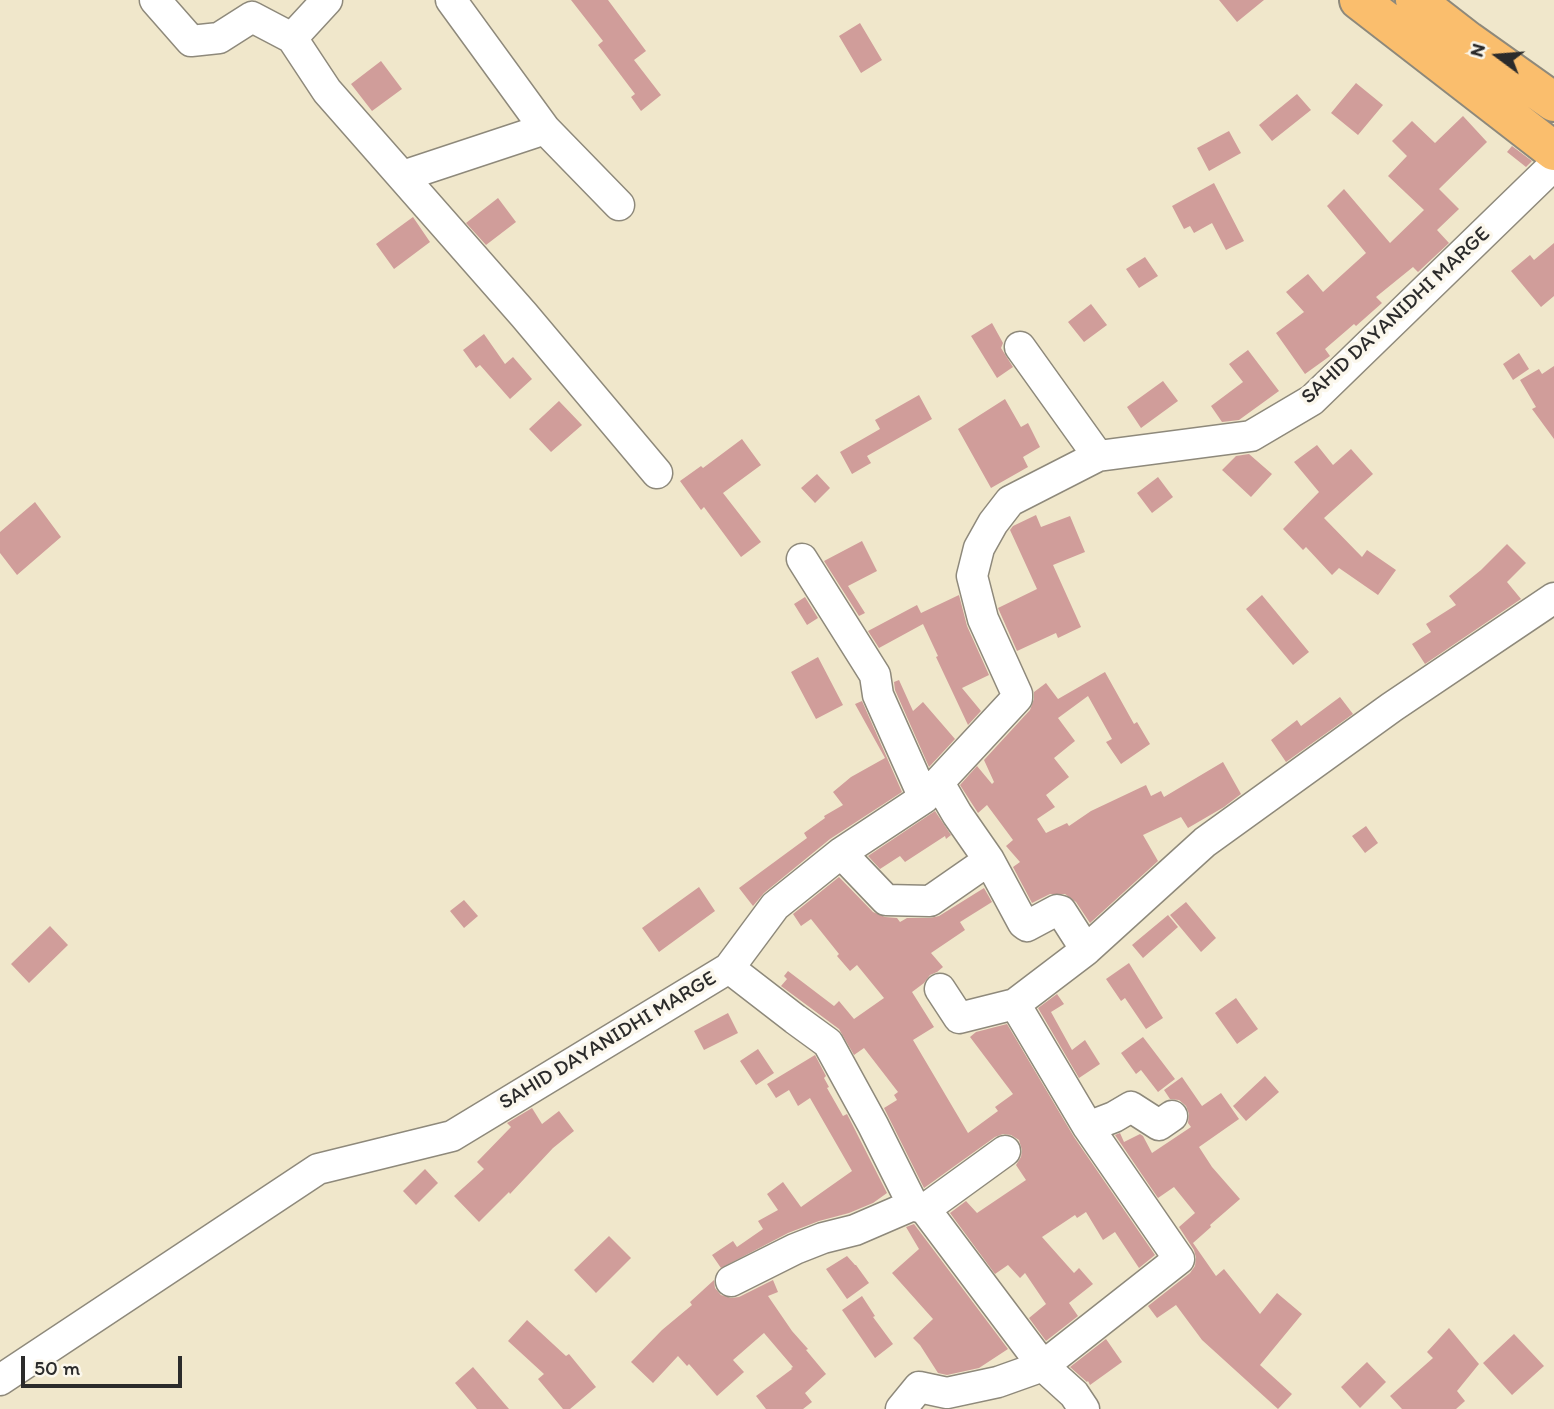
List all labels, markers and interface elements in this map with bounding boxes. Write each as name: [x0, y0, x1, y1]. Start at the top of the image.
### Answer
north arrow: [1463, 21, 1533, 91]
text: N: [1465, 41, 1490, 59]
street label: SAHID DAYANIDHI MARGE: [1297, 222, 1495, 410]
street label: SAHID DAYANIDHI MARGE: [495, 966, 721, 1116]
scale bar: [24, 1342, 186, 1386]
text: 50 m: [34, 1355, 80, 1380]

